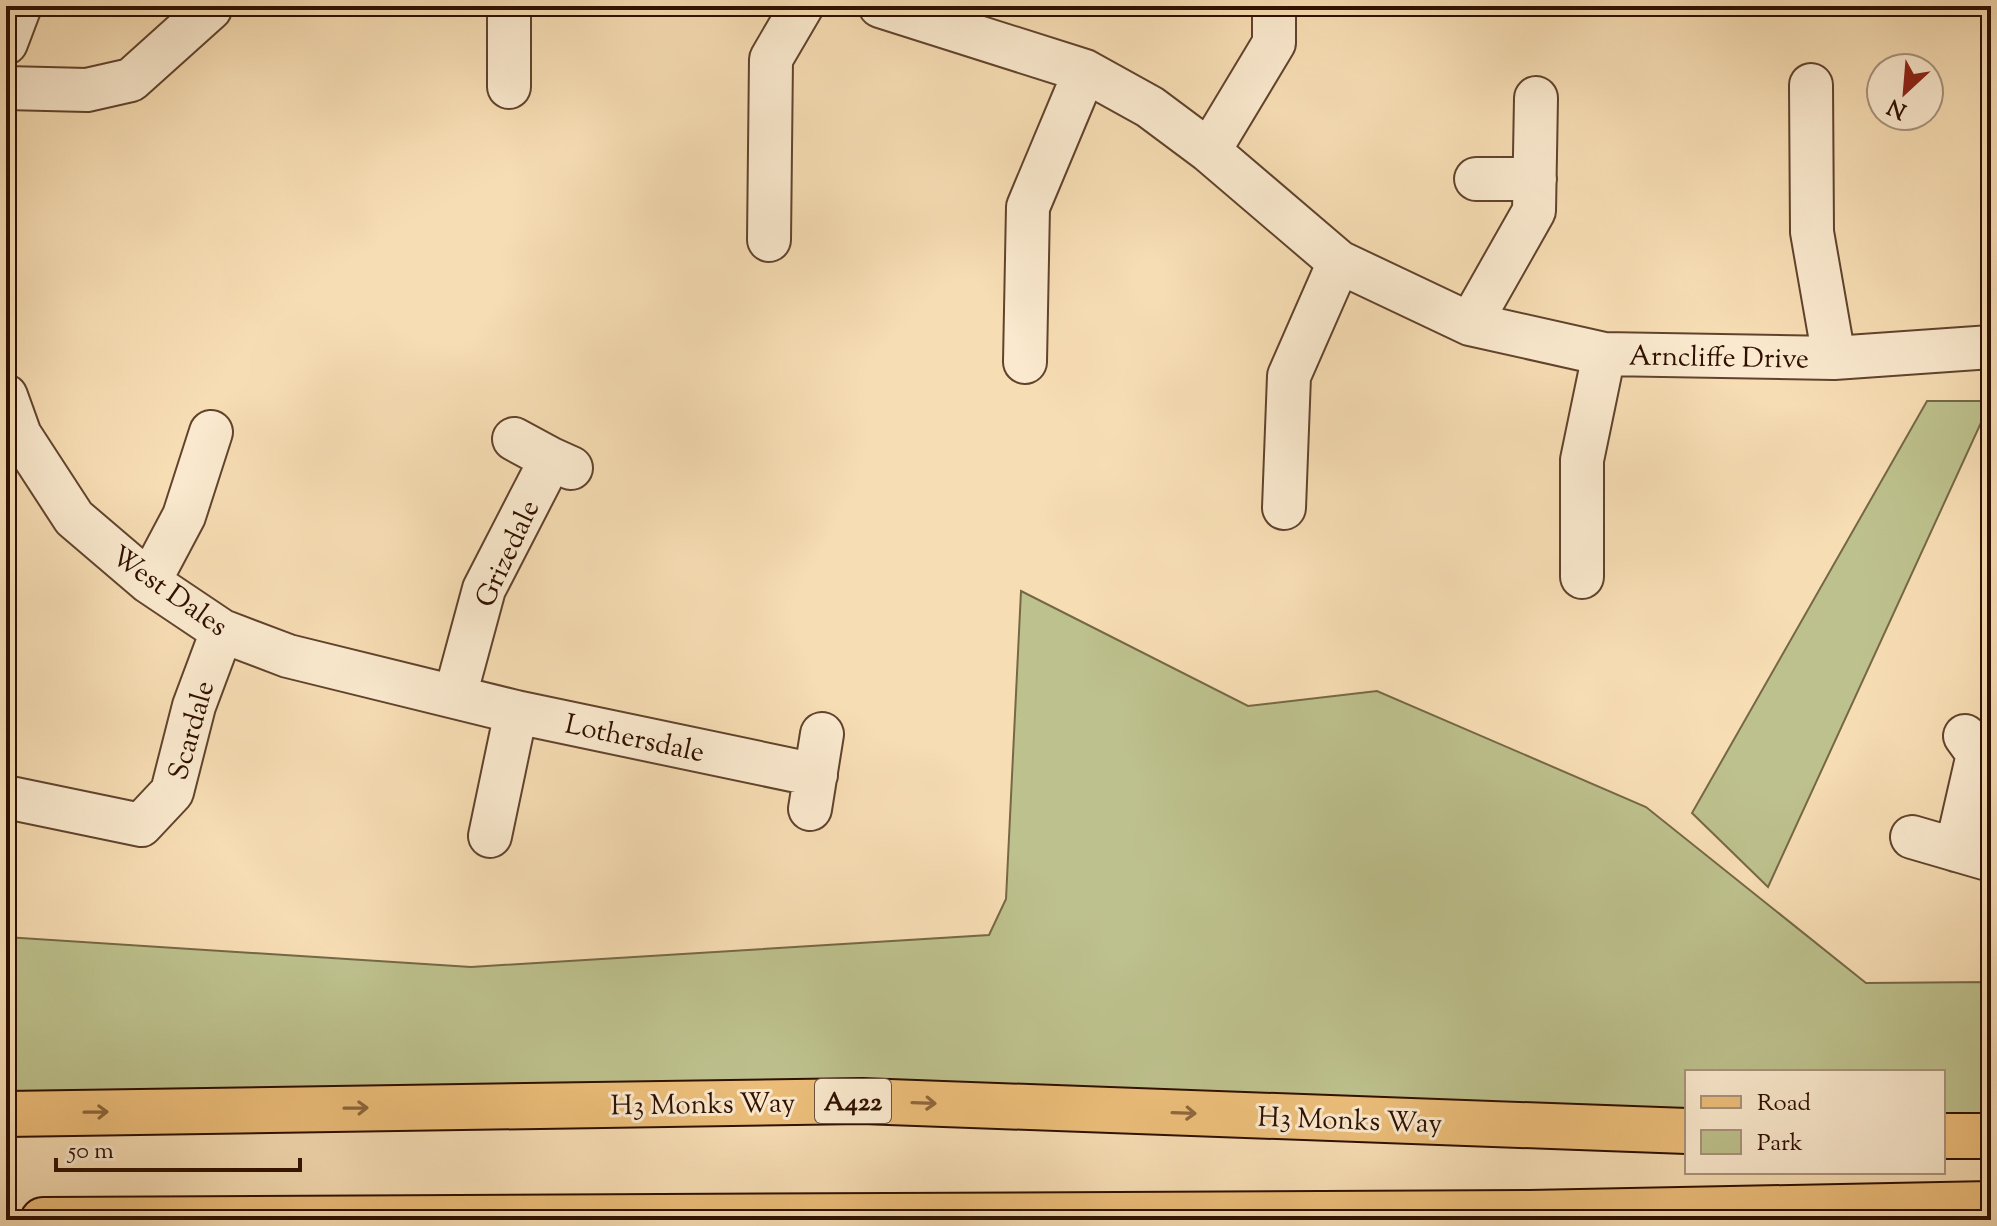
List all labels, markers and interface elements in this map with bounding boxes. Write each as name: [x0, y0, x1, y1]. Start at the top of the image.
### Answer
north arrow: [1865, 52, 1945, 132]
text: N: [1882, 89, 1912, 126]
street label: Arncliffe Drive: [1629, 337, 1809, 381]
street label: Grizedale: [466, 494, 551, 615]
street label: West Dales: [102, 537, 235, 647]
street label: Scardale: [160, 676, 226, 785]
street label: Lothersdale: [561, 706, 708, 774]
legend: [1685, 1070, 1945, 1174]
road number: A422: [815, 1079, 891, 1123]
street label: H3 Monks Way: [610, 1084, 796, 1128]
text: Road: [1757, 1087, 1811, 1121]
one-way arrow: [910, 1095, 937, 1110]
street label: H3 Monks Way: [1257, 1099, 1443, 1145]
one-way arrow: [342, 1101, 369, 1116]
one-way arrow: [82, 1105, 109, 1120]
one-way arrow: [1170, 1105, 1197, 1120]
scale bar: [56, 1122, 300, 1172]
text: Park: [1757, 1127, 1803, 1161]
text: 50 m: [66, 1135, 114, 1169]

